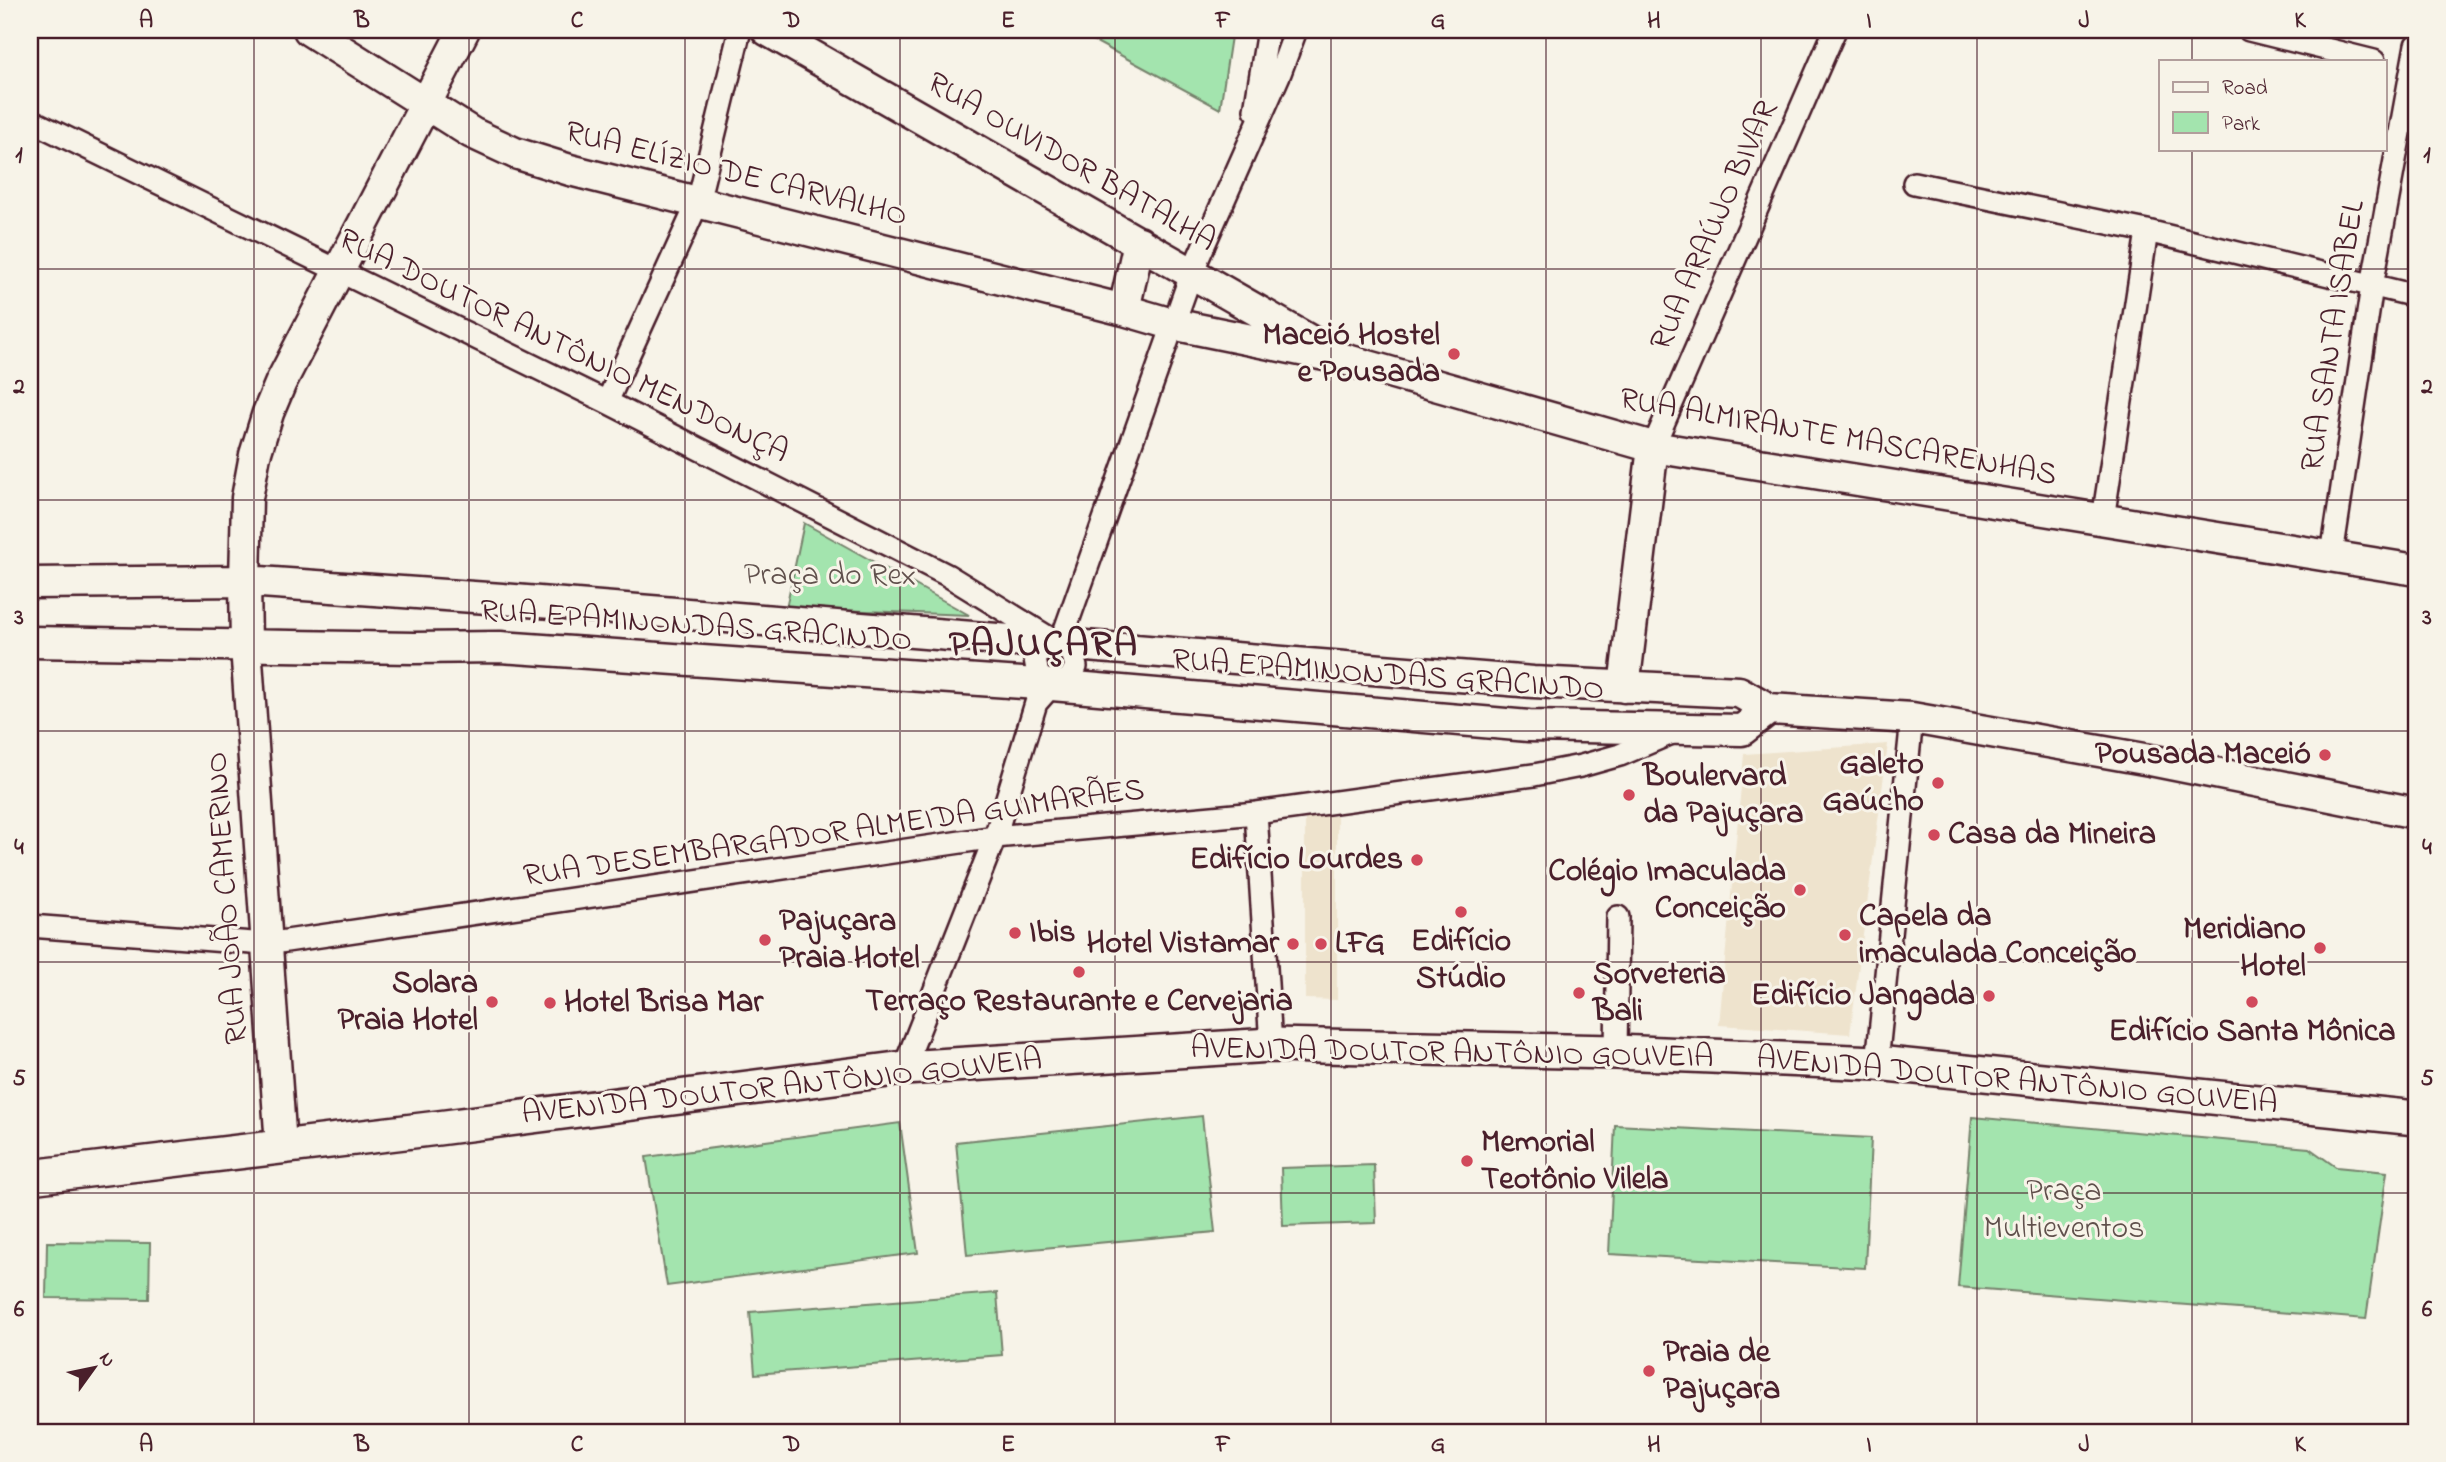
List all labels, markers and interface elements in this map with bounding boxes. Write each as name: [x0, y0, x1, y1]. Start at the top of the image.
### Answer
text: A: [139, 5, 153, 38]
text: B: [353, 5, 370, 38]
text: C: [571, 5, 584, 38]
text: D: [783, 5, 800, 38]
text: E: [1001, 5, 1015, 38]
text: F: [1215, 5, 1231, 38]
text: G: [1431, 5, 1445, 38]
text: H: [1647, 5, 1661, 38]
text: I: [1866, 5, 1872, 38]
text: J: [2078, 5, 2090, 38]
text: K: [2294, 5, 2306, 38]
legend: [2159, 60, 2386, 150]
street label: RUA OUVIDOR BATALHA: [918, 61, 1224, 265]
text: Road: [2222, 74, 2268, 104]
street label: RUA ARAÚJO BIVAR: [1639, 93, 1791, 358]
street label: RUA ELÍZIO DE CARVALHO: [560, 110, 912, 240]
text: Park: [2222, 110, 2261, 140]
text: 1: [15, 140, 23, 173]
text: 1: [2423, 140, 2431, 173]
street label: RUA SANTA ISABEL: [2289, 197, 2379, 475]
street label: RUA DOUTOR ANTÔNIO MENDONÇA: [330, 217, 796, 477]
place label: Maceió Hostel e Pousada: [1262, 313, 1440, 397]
marker: Maceió Hostel e Pousada: [1446, 346, 1462, 362]
text: 2: [12, 371, 25, 404]
text: 2: [2420, 371, 2433, 404]
street label: RUA ALMIRANTE MASCARENHAS: [1616, 376, 2060, 500]
park label: Praça do Rex: [744, 553, 916, 600]
street label: RUA EPAMINONDAS GRACINDO: [478, 588, 914, 666]
text: 3: [13, 602, 24, 635]
text: 3: [2421, 602, 2432, 635]
district label: PAJUÇARA: [949, 618, 1139, 674]
street label: RUA EPAMINONDAS GRACINDO: [1170, 637, 1606, 715]
place label: Pousada Maceió: [2095, 732, 2311, 779]
place label: Galeto Gaúcho: [1822, 742, 1924, 826]
marker: Pousada Maceió: [2317, 747, 2333, 763]
street label: RUA JOÃO CAMERINO: [194, 750, 262, 1046]
place label: Boulervard da Pajuçara: [1641, 754, 1803, 838]
street label: RUA DESEMBARGADOR ALMEIDA GUIMARÃES: [520, 767, 1148, 901]
marker: Galeto Gaúcho: [1930, 775, 1946, 791]
marker: Boulervard da Pajuçara: [1621, 787, 1637, 803]
place label: Casa da Mineira: [1948, 812, 2156, 859]
marker: Casa da Mineira: [1926, 827, 1942, 843]
text: 4: [14, 832, 24, 865]
text: 4: [2422, 832, 2432, 865]
place label: Edifício Lourdes: [1189, 837, 1403, 884]
place label: Colégio Imaculada Conceição: [1548, 849, 1786, 933]
marker: Edifício Lourdes: [1409, 852, 1425, 868]
marker: Colégio Imaculada Conceição: [1792, 882, 1808, 898]
place label: Capela da imaculada Conceição: [1859, 894, 2137, 978]
place label: Pajuçara Praia Hotel: [779, 899, 920, 983]
marker: Edifício Stúdio: [1453, 904, 1469, 920]
place label: Meridiano Hotel: [2183, 907, 2306, 991]
place label: Ibis: [1029, 910, 1075, 957]
place label: Edifício Stúdio: [1411, 919, 1511, 1003]
place label: Hotel Vistamar: [1087, 921, 1280, 968]
place label: LFG: [1335, 921, 1385, 968]
marker: Ibis: [1007, 925, 1023, 941]
marker: Capela da imaculada Conceição: [1837, 927, 1853, 943]
marker: Pajuçara Praia Hotel: [757, 932, 773, 948]
marker: Hotel Vistamar: [1285, 936, 1301, 952]
marker: LFG: [1313, 936, 1329, 952]
marker: Meridiano Hotel: [2312, 940, 2328, 956]
place label: Sorveteria Bali: [1591, 952, 1726, 1036]
place label: Solara Praia Hotel: [337, 961, 478, 1045]
marker: Terraço Restaurante e Cervejaria: [1071, 964, 1087, 980]
place label: Edifício Jangada: [1751, 973, 1975, 1021]
place label: Terraço Restaurante e Cervejaria: [865, 979, 1293, 1026]
place label: Hotel Brisa Mar: [564, 980, 764, 1027]
marker: Sorveteria Bali: [1571, 985, 1587, 1001]
marker: Edifício Jangada: [1981, 988, 1997, 1004]
marker: Solara Praia Hotel: [484, 994, 500, 1010]
marker: Edifício Santa Mônica: [2244, 994, 2260, 1010]
marker: Hotel Brisa Mar: [542, 995, 558, 1011]
place label: Edifício Santa Mônica: [2108, 1009, 2396, 1056]
street label: AVENIDA DOUTOR ANTÔNIO GOUVEIA: [1190, 1026, 1714, 1082]
street label: AVENIDA DOUTOR ANTÔNIO GOUVEIA: [1754, 1036, 2280, 1128]
street label: AVENIDA DOUTOR ANTÔNIO GOUVEIA: [519, 1037, 1045, 1139]
text: 5: [12, 1063, 26, 1096]
text: 5: [2420, 1063, 2434, 1096]
place label: Memorial Teotônio Vilela: [1481, 1120, 1669, 1204]
marker: Memorial Teotônio Vilela: [1459, 1153, 1475, 1169]
park label: Praça Multieventos: [1984, 1169, 2144, 1253]
text: 6: [14, 1294, 25, 1327]
text: 6: [2422, 1294, 2433, 1327]
place label: Praia de Pajuçara: [1663, 1330, 1780, 1414]
north arrow: [60, 1332, 130, 1402]
text: N: [91, 1347, 121, 1373]
marker: Praia de Pajuçara: [1641, 1363, 1657, 1379]
text: A: [139, 1429, 153, 1462]
text: B: [353, 1429, 370, 1462]
text: C: [571, 1429, 584, 1462]
text: D: [783, 1429, 800, 1462]
text: E: [1001, 1429, 1015, 1462]
text: F: [1215, 1429, 1231, 1462]
text: G: [1431, 1429, 1445, 1462]
text: H: [1647, 1429, 1661, 1462]
text: I: [1866, 1429, 1872, 1462]
text: J: [2078, 1429, 2090, 1462]
text: K: [2294, 1429, 2306, 1462]

